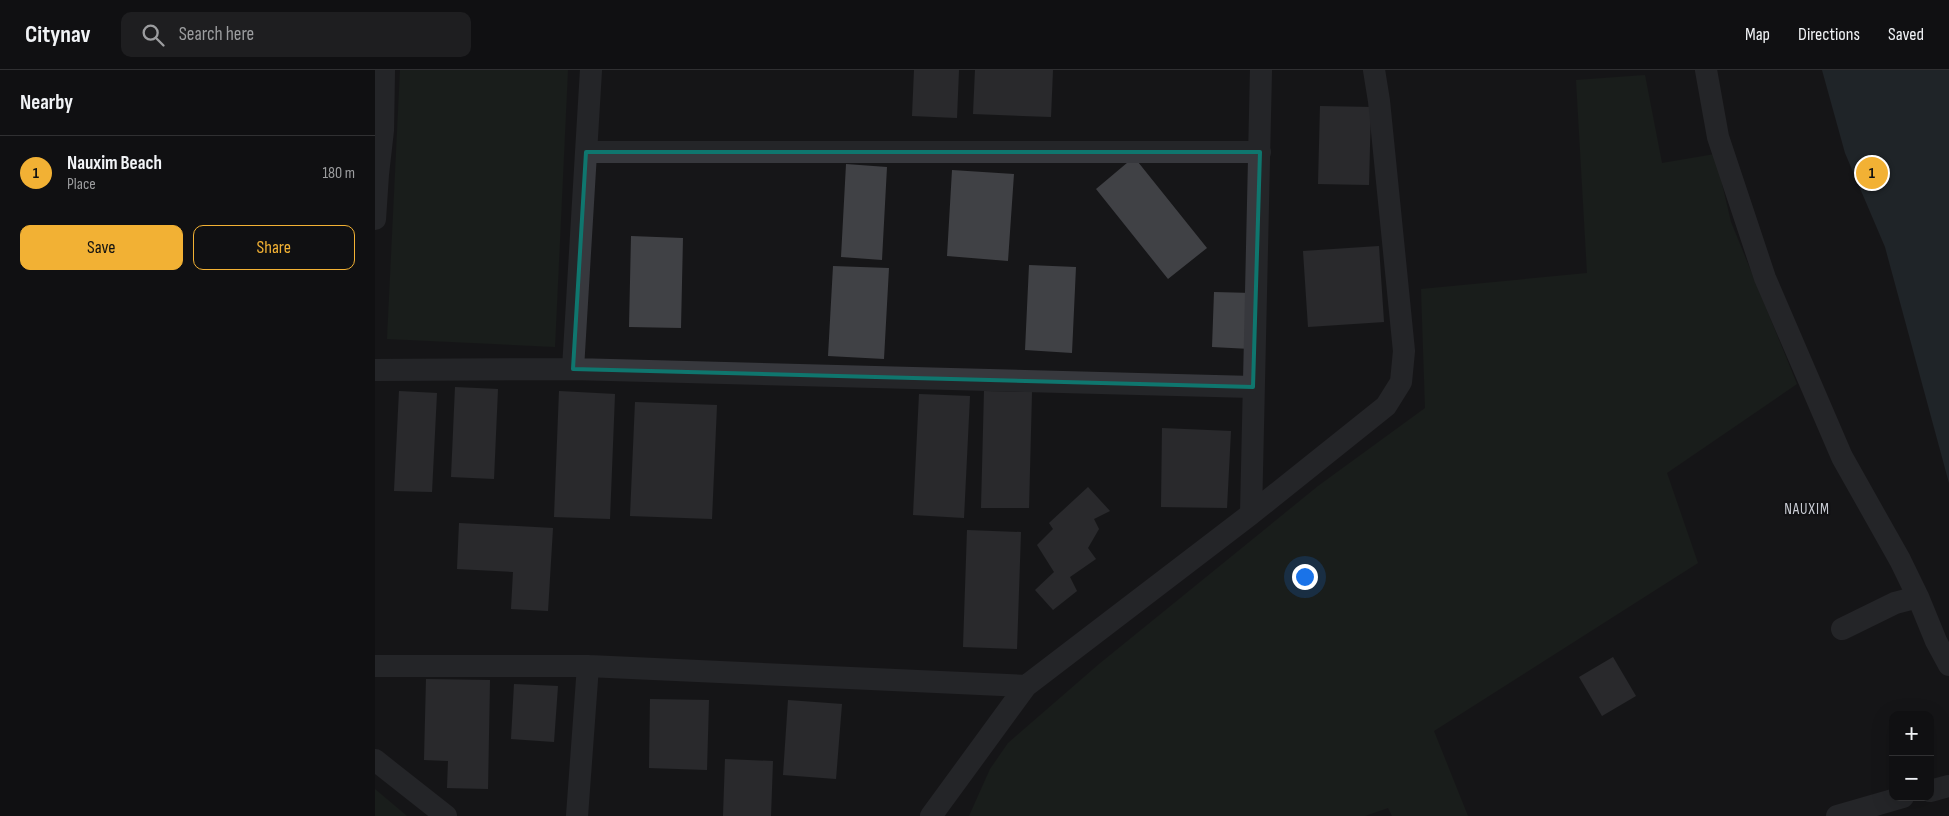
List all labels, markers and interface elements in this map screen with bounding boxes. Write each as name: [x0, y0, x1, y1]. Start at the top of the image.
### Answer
search box: [121, 12, 471, 57]
text: Citynav: [25, 20, 91, 49]
icon: search: [139, 21, 167, 49]
text: Search here: [179, 23, 254, 46]
text: Map: [1745, 24, 1770, 45]
text: Directions: [1798, 24, 1860, 45]
text: Saved: [1888, 24, 1924, 45]
text: Nearby: [20, 90, 73, 115]
text: Nauxim Beach: [67, 152, 162, 175]
pin: 1: [1856, 154, 1888, 192]
text: 1: [33, 164, 39, 183]
text: 180 m: [322, 164, 355, 183]
text: Place: [67, 175, 96, 194]
button: Save: [20, 225, 183, 270]
button: Share: [193, 225, 355, 270]
district label: NAUXIM: [1784, 500, 1830, 519]
your location: [1292, 564, 1318, 590]
map controls: [1889, 711, 1934, 801]
button: +: [1889, 711, 1934, 756]
button: −: [1889, 756, 1934, 801]

